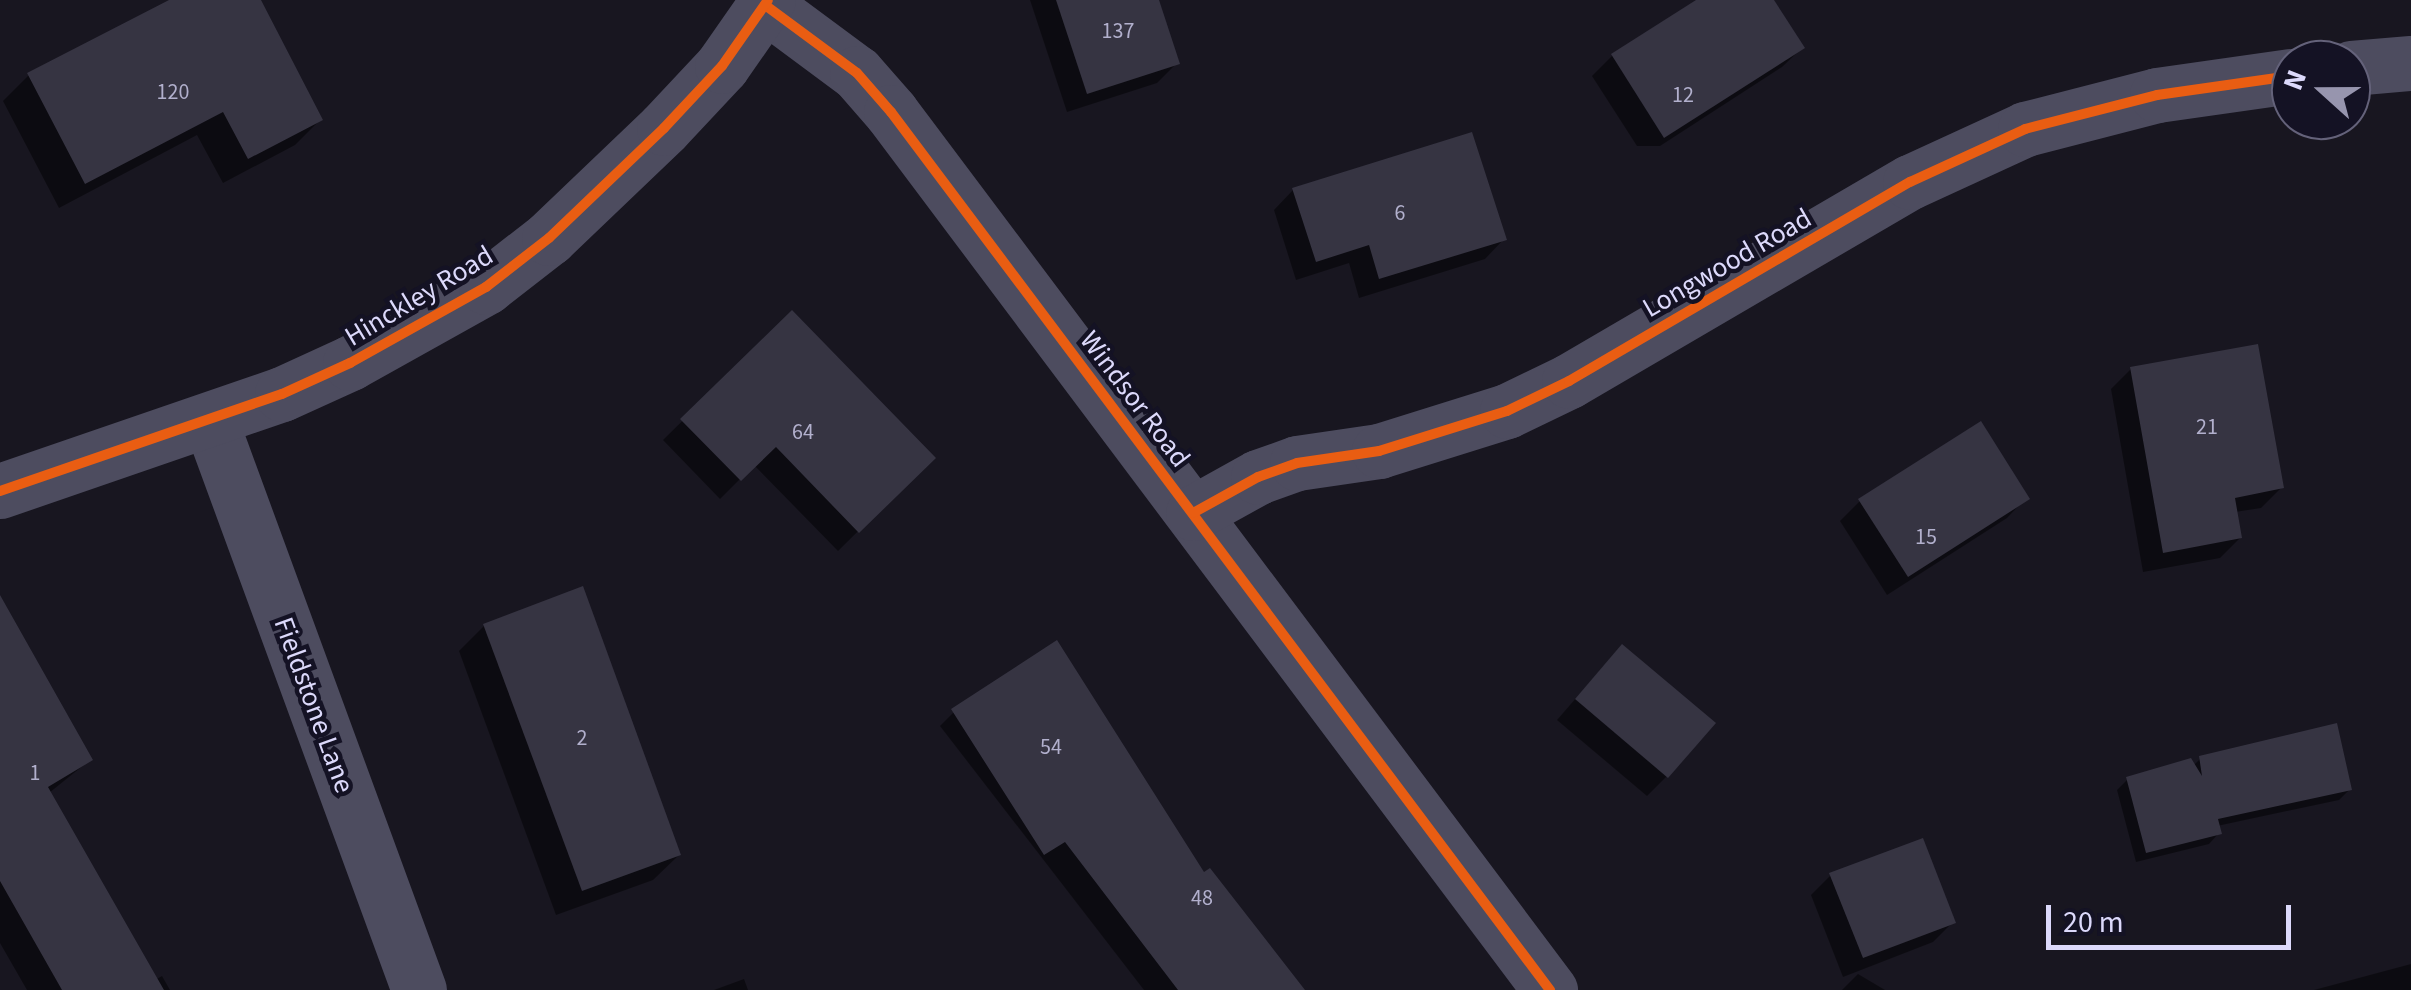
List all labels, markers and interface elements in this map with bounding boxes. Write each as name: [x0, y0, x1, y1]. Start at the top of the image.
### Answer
house number: 137: [1102, 19, 1134, 45]
north arrow: [2271, 40, 2371, 140]
text: N: [2273, 64, 2317, 96]
house number: 120: [157, 80, 189, 106]
house number: 12: [1672, 83, 1694, 109]
house number: 6: [1395, 201, 1405, 227]
street label: Longwood Road: [1637, 201, 1817, 325]
street label: Hinckley Road: [339, 239, 499, 353]
street label: Windsor Road: [1073, 324, 1197, 474]
house number: 21: [2196, 415, 2218, 441]
house number: 64: [792, 420, 814, 446]
house number: 15: [1915, 525, 1937, 551]
street label: Fieldstone Lane: [267, 613, 361, 797]
house number: 2: [577, 726, 587, 752]
house number: 54: [1040, 735, 1062, 761]
house number: 1: [30, 761, 40, 787]
scale bar: [2051, 885, 2296, 947]
house number: 48: [1191, 886, 1213, 912]
text: 20 m: [2063, 901, 2124, 944]

